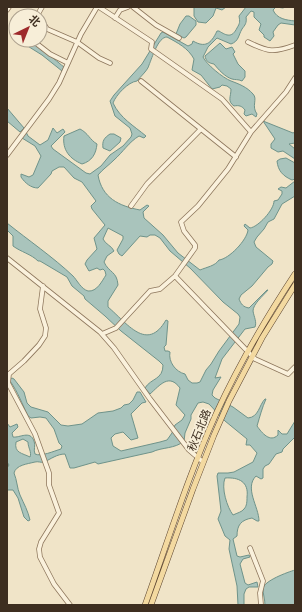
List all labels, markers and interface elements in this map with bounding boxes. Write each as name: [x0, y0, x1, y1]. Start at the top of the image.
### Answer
north arrow: [8, 8, 48, 48]
text: 北: [27, 13, 43, 29]
street label: 秋石北路: [185, 407, 213, 453]

